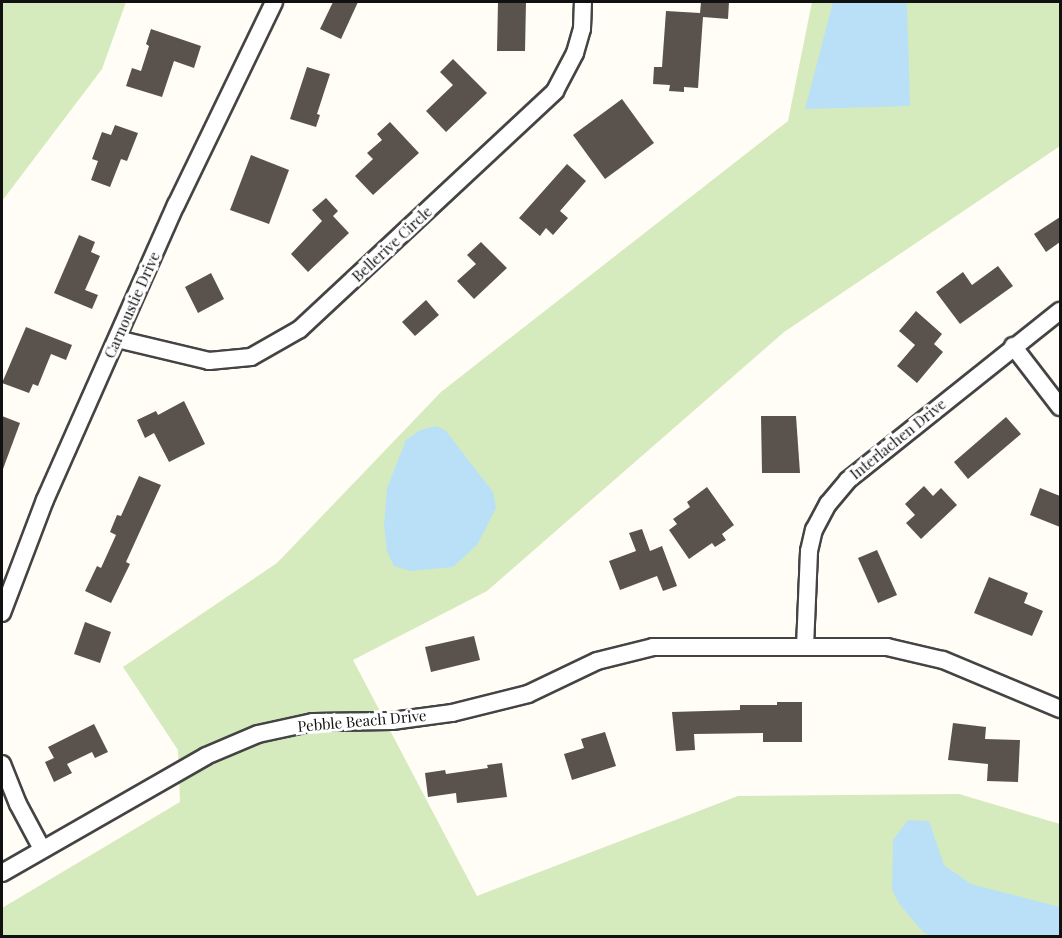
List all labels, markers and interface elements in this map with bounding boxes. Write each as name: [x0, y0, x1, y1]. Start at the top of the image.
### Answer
street label: Bellerive Circle: [348, 202, 436, 286]
street label: Carnoustie Drive: [100, 249, 164, 361]
street label: Interlachen Drive: [846, 395, 950, 483]
street label: Pebble Beach Drive: [297, 706, 427, 736]

